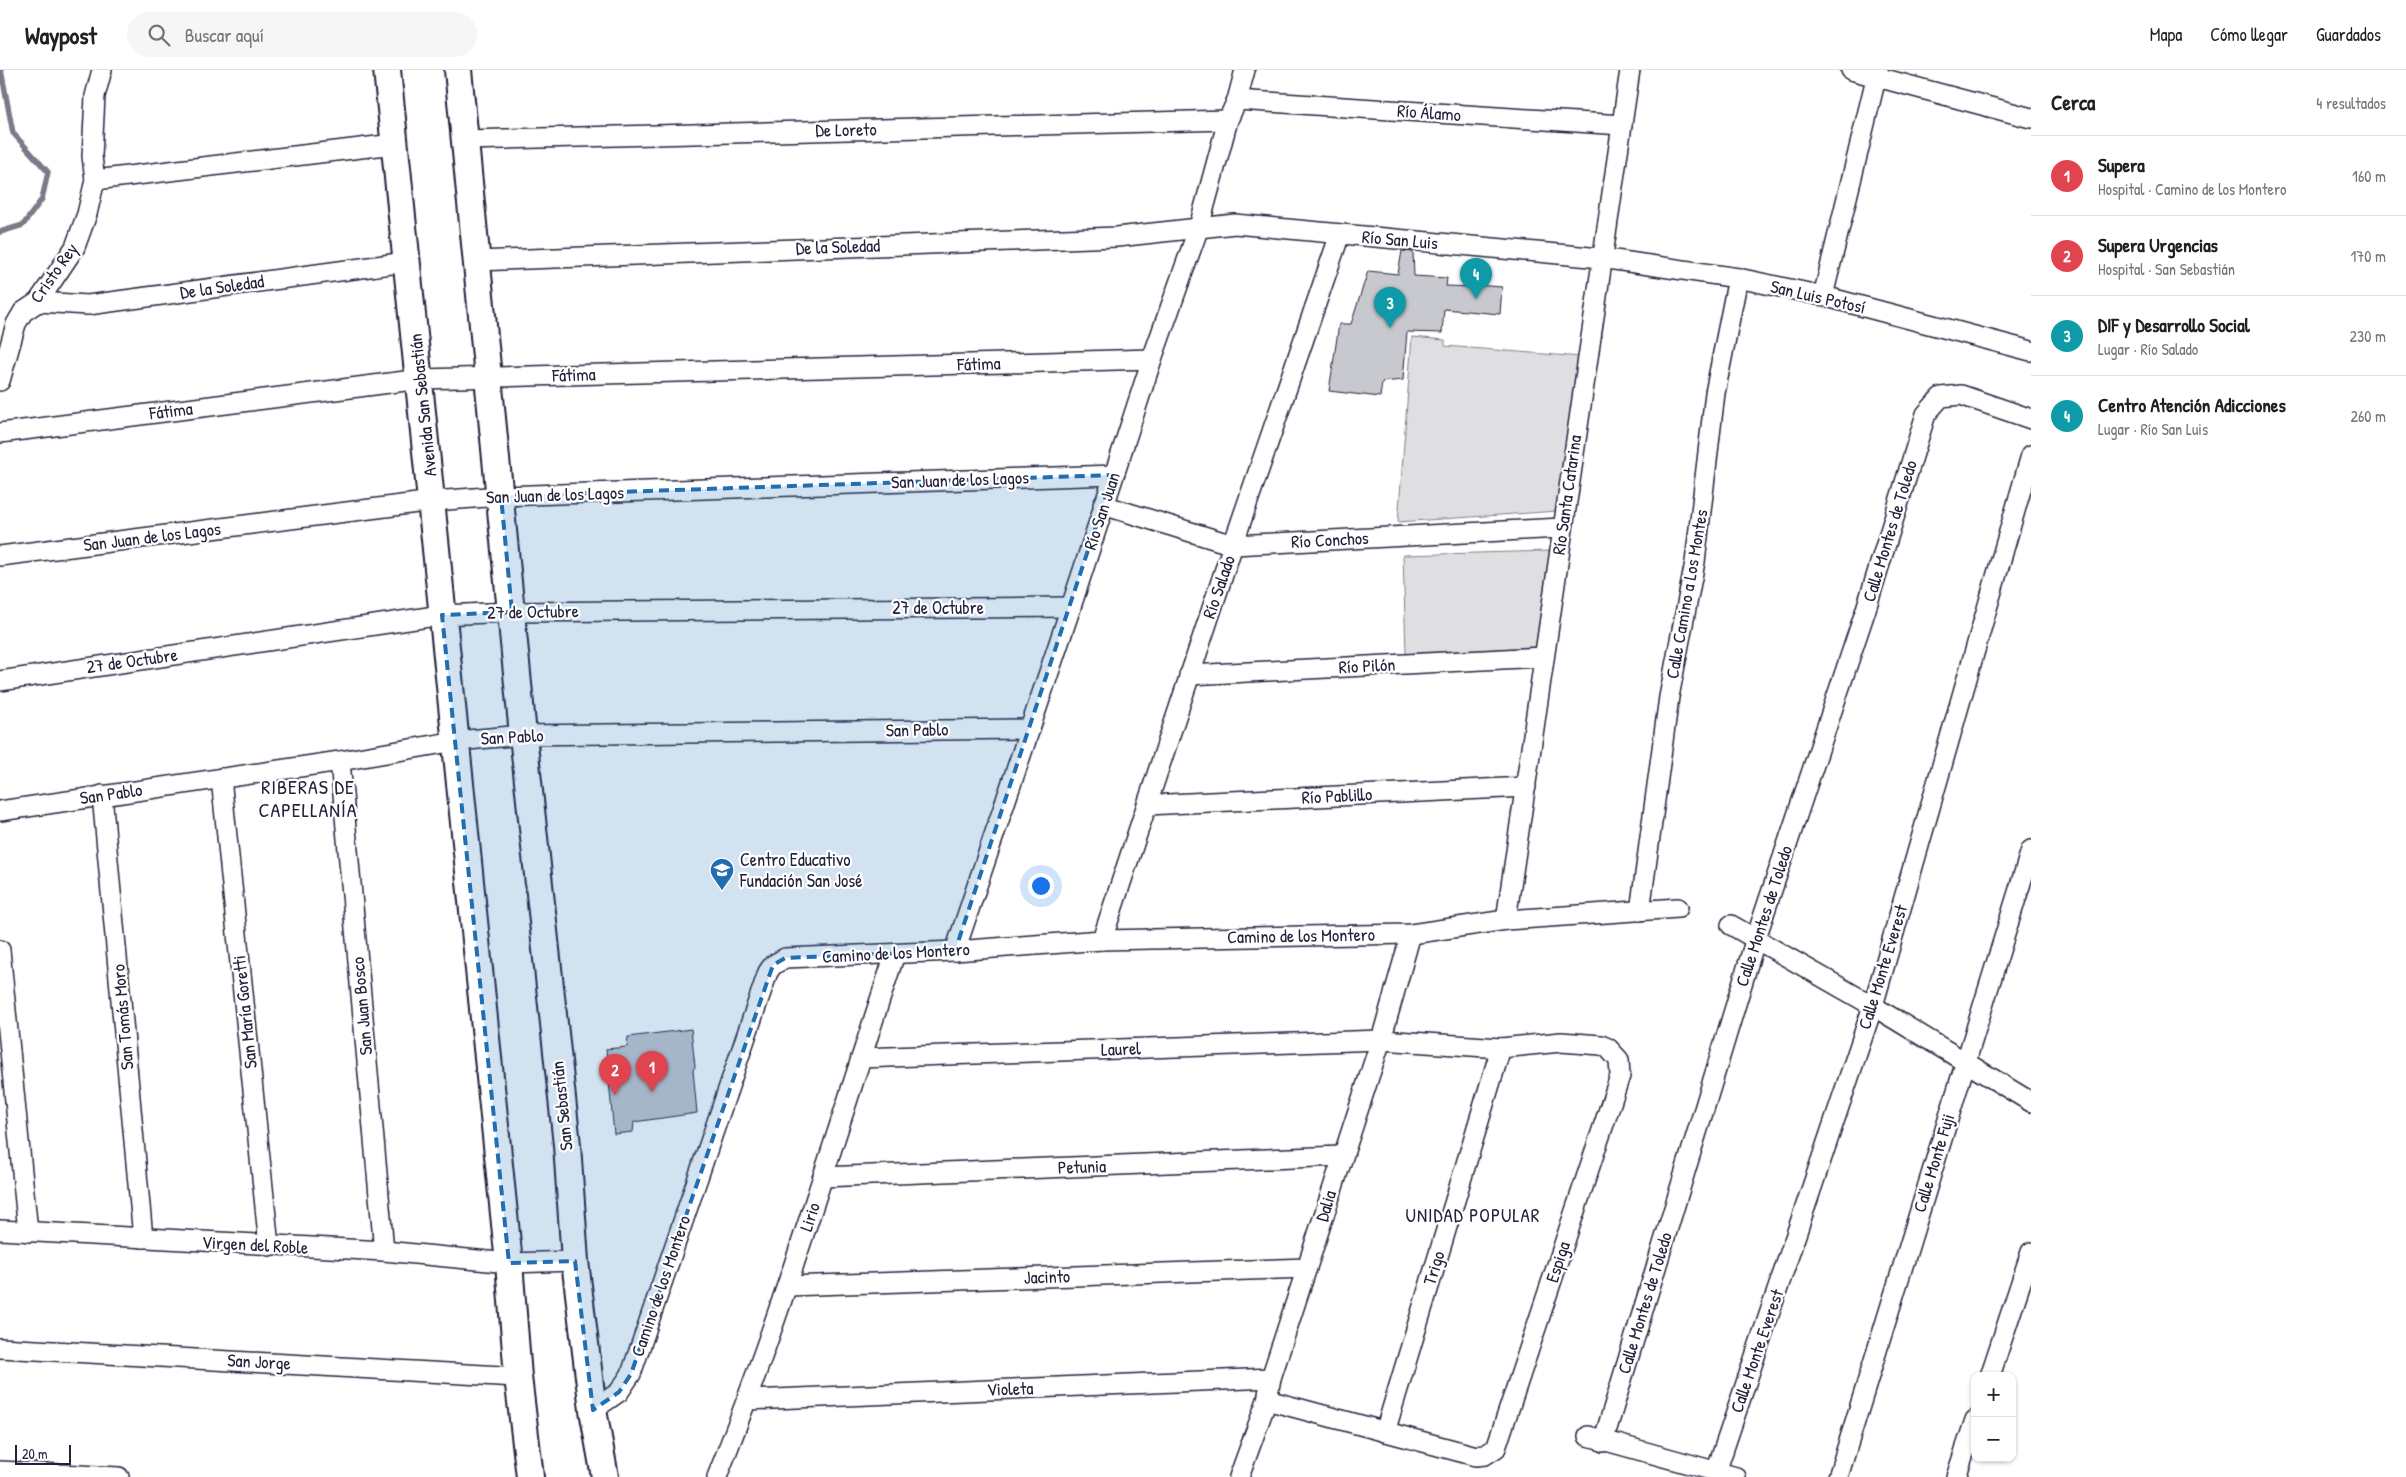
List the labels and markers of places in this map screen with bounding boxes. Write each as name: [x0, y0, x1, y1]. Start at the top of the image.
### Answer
pin: 4: [1460, 258, 1492, 299]
pin: 3: [1374, 287, 1406, 328]
place label: Centro Educativo Fundación San José: [739, 847, 862, 893]
school or university icon: Centro Educativo Fundación San José: [709, 857, 735, 891]
pin: 1: [636, 1051, 668, 1092]
pin: 2: [599, 1054, 631, 1095]

